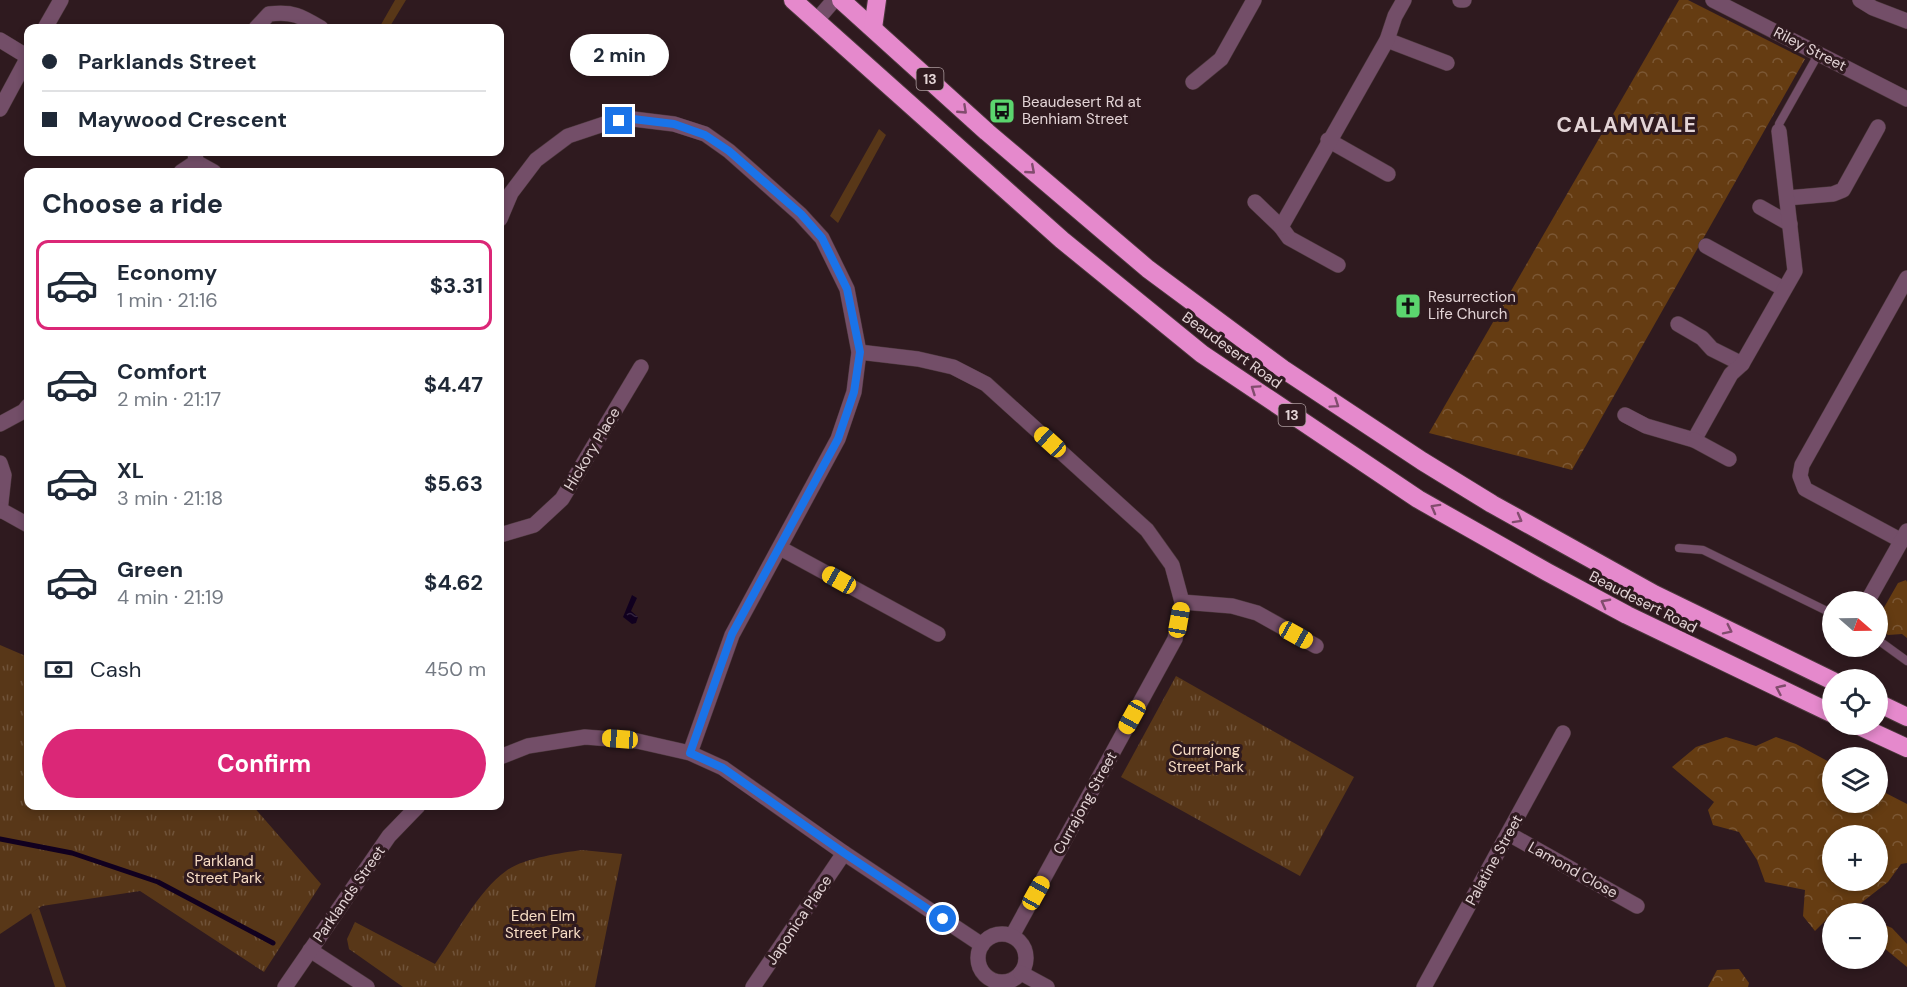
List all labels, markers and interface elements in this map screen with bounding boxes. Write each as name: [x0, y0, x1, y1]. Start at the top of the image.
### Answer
street label: Riley Street: [1770, 22, 1850, 76]
callout: 2 min: [570, 34, 668, 76]
text: 2 min: [593, 42, 646, 68]
text: Parklands Street: [78, 47, 257, 76]
road number: 13: [916, 68, 944, 90]
place label: Beaudesert Rd at Benhiam Street: [1022, 92, 1142, 129]
bus stop icon: Beaudesert Rd at Benhiam Street: [987, 96, 1017, 126]
one-way arrow: [956, 102, 967, 113]
text: Maywood Crescent: [78, 105, 287, 134]
route end: [605, 107, 632, 134]
district label: CALAMVALE: [1557, 111, 1697, 139]
one-way arrow: [1024, 163, 1035, 174]
text: Choose a ride: [42, 186, 223, 221]
icon: car: [45, 258, 99, 312]
text: Economy: [117, 258, 217, 287]
text: $3.31: [430, 271, 483, 300]
text: 1 min · 21:16: [117, 287, 218, 313]
place label: Resurrection Life Church: [1428, 287, 1516, 324]
church icon: Resurrection Life Church: [1393, 291, 1423, 321]
street label: Beaudesert Road: [1178, 307, 1286, 393]
icon: car: [45, 357, 99, 411]
text: Comfort: [117, 357, 207, 386]
text: $4.47: [424, 370, 483, 399]
one-way arrow: [1250, 385, 1261, 396]
text: 2 min · 21:17: [117, 386, 221, 412]
one-way arrow: [1329, 397, 1340, 408]
street label: Hickory Place: [559, 404, 625, 494]
road number: 13: [1278, 404, 1306, 426]
car: [1031, 423, 1069, 461]
icon: car: [45, 456, 99, 510]
text: XL: [117, 456, 144, 485]
text: $5.63: [424, 469, 483, 498]
text: 3 min · 21:18: [117, 485, 223, 511]
one-way arrow: [1431, 504, 1441, 515]
one-way arrow: [1512, 512, 1522, 523]
icon: car: [45, 555, 99, 609]
text: Green: [117, 555, 183, 584]
car: [819, 563, 859, 597]
street label: Beaudesert Road: [1586, 566, 1700, 638]
text: $4.62: [424, 568, 483, 597]
text: 4 min · 21:19: [117, 584, 224, 610]
north arrow: [1822, 591, 1888, 657]
map controls: [1822, 591, 1888, 969]
one-way arrow: [1601, 599, 1612, 610]
car: [1167, 601, 1191, 639]
car: [1276, 618, 1316, 652]
one-way arrow: [1721, 623, 1732, 634]
icon: cash: [42, 653, 75, 686]
text: Cash: [90, 655, 141, 684]
text: 450 m: [425, 656, 486, 682]
button: locate: [1822, 669, 1888, 735]
one-way arrow: [1776, 685, 1787, 697]
car: [1115, 697, 1149, 737]
button: Confirm: [42, 729, 486, 798]
car: [601, 729, 639, 749]
park label: Currajong Street Park: [1168, 740, 1244, 777]
button: layers: [1822, 747, 1888, 813]
street label: Currajong Street: [1048, 748, 1122, 858]
street label: Palatine Street: [1461, 811, 1527, 909]
button: +: [1822, 825, 1888, 891]
street label: Lamond Close: [1525, 837, 1621, 903]
street label: Parklands Street: [308, 842, 390, 946]
park label: Parkland Street Park: [186, 851, 262, 888]
street label: Japonica Place: [762, 871, 836, 969]
car: [1019, 873, 1053, 913]
button: −: [1822, 903, 1888, 969]
route start: [929, 905, 956, 932]
park label: Eden Elm Street Park: [505, 906, 581, 943]

